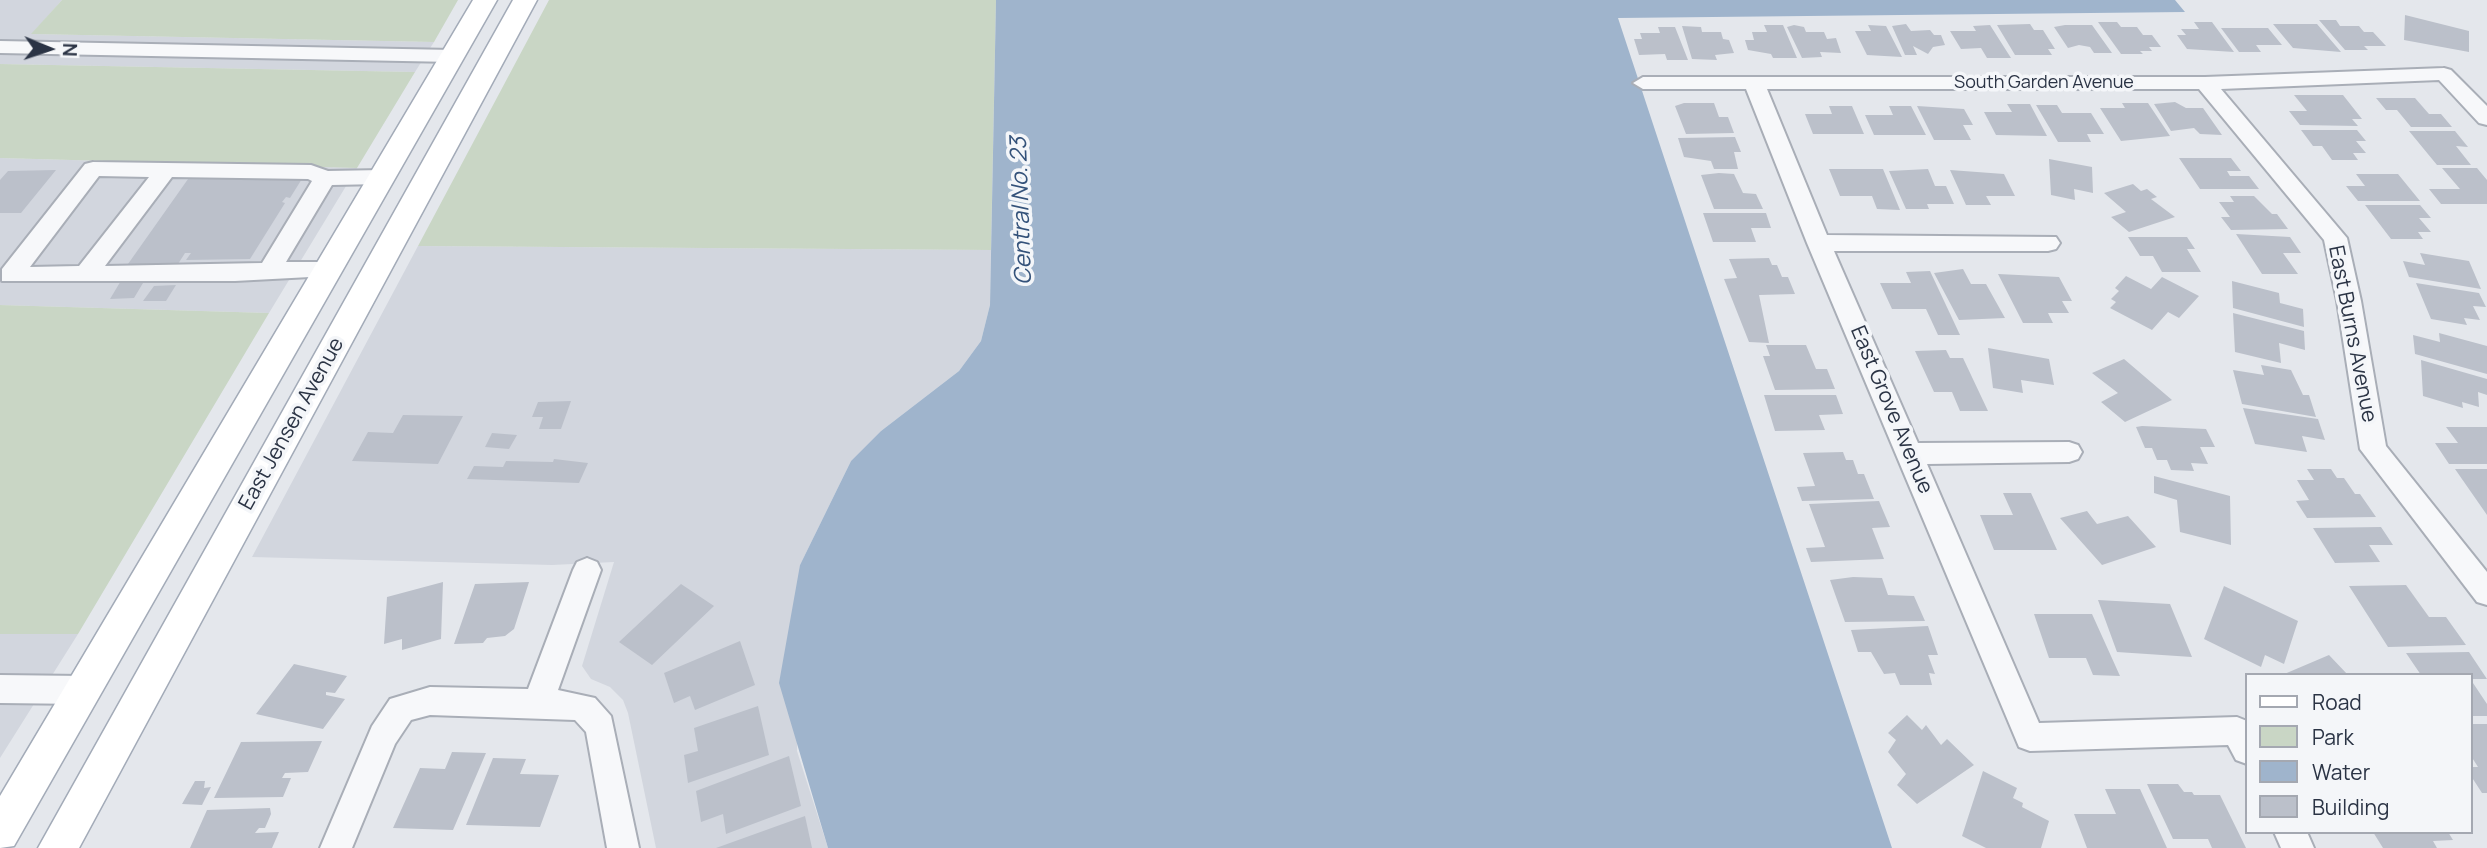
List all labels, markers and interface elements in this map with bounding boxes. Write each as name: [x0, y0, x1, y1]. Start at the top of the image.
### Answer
north arrow: [14, 14, 84, 84]
text: N: [57, 42, 83, 57]
street label: South Garden Avenue: [1954, 72, 2134, 94]
water label: Central No. 23: [1006, 136, 1038, 286]
street label: East Burns Avenue: [2322, 243, 2382, 425]
street label: East Grove Avenue: [1844, 322, 1938, 498]
street label: East Jensen Avenue: [234, 333, 350, 515]
legend: [2246, 673, 2473, 834]
text: Road: [2312, 688, 2362, 716]
text: Park: [2312, 723, 2354, 751]
text: Water: [2312, 758, 2370, 786]
text: Building: [2312, 793, 2389, 821]

